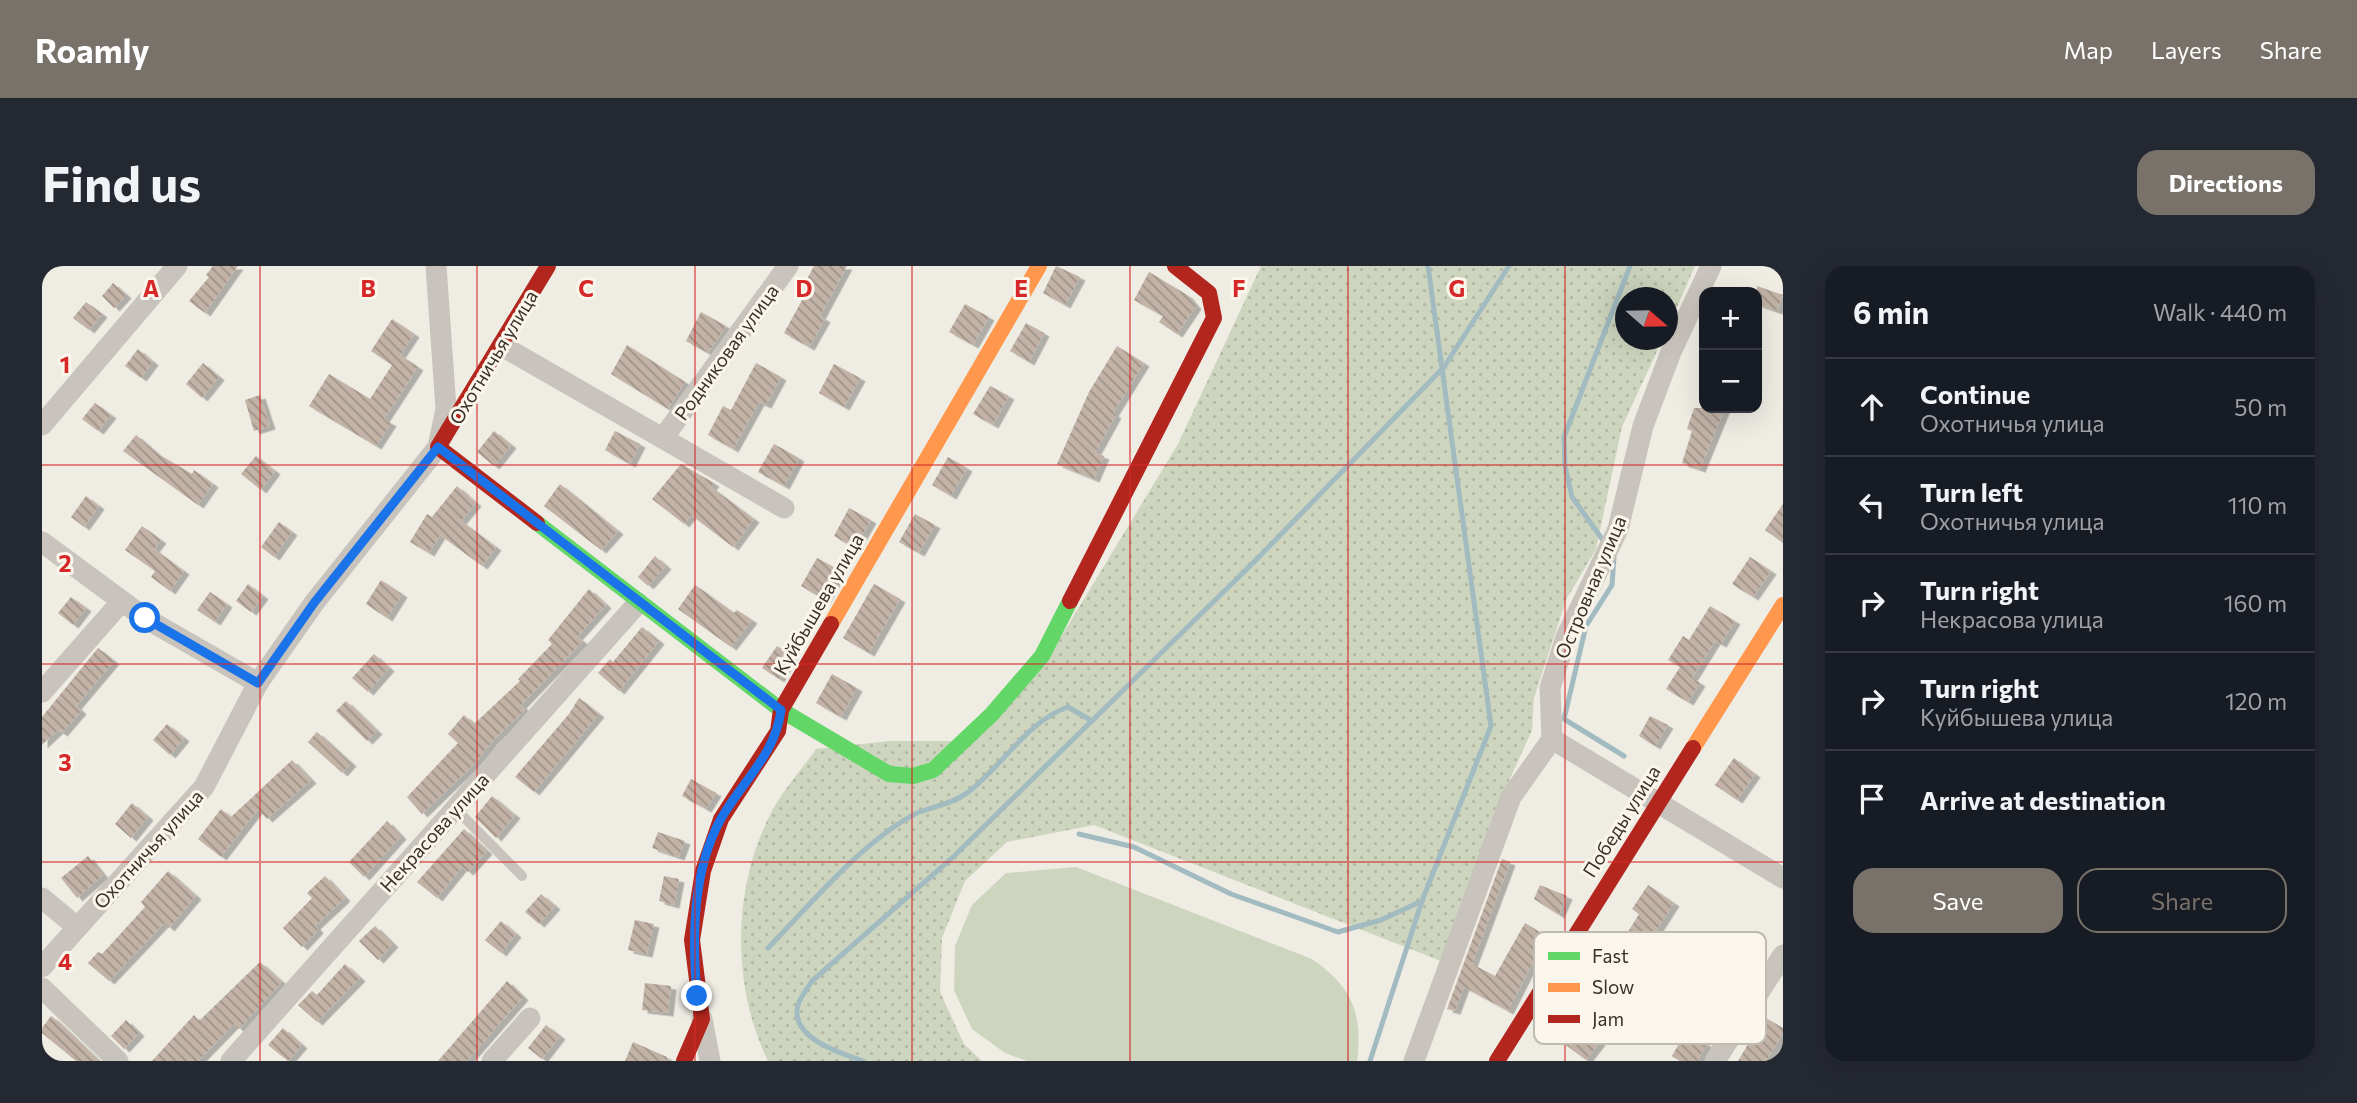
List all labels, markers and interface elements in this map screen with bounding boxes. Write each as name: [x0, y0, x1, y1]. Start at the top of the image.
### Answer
text: Roamly: [35, 29, 150, 70]
text: Map: [2064, 35, 2113, 64]
text: Layers: [2151, 35, 2222, 64]
text: Share: [2260, 35, 2322, 64]
button: Directions: [2137, 150, 2315, 215]
text: Find us: [42, 152, 201, 212]
text: A: [143, 274, 160, 302]
text: B: [360, 274, 376, 302]
text: C: [578, 274, 594, 302]
text: D: [796, 274, 813, 302]
text: E: [1014, 274, 1028, 302]
text: F: [1232, 274, 1246, 302]
text: G: [1449, 274, 1465, 302]
street label: Родниковая улица: [669, 280, 783, 424]
street label: Охотничья улица: [444, 286, 542, 428]
north arrow: [1615, 287, 1678, 350]
map controls: [1699, 287, 1762, 413]
button: +: [1699, 287, 1762, 350]
text: 6 min: [1853, 293, 1929, 330]
text: Walk · 440 m: [2153, 298, 2287, 326]
text: 1: [60, 350, 70, 378]
button: −: [1699, 350, 1762, 413]
text: Continue: [1920, 378, 2030, 409]
icon: ahead: [1853, 388, 1891, 426]
text: 50 m: [2234, 393, 2287, 421]
text: Охотничья улица: [1920, 409, 2104, 437]
text: Turn left: [1920, 476, 2023, 507]
icon: left: [1853, 486, 1891, 524]
text: 110 m: [2228, 491, 2287, 519]
text: Охотничья улица: [1920, 507, 2104, 535]
street label: Островная улица: [1550, 512, 1630, 662]
street label: Куйбышева улица: [768, 529, 868, 679]
text: 2: [58, 549, 72, 577]
text: Turn right: [1920, 574, 2039, 605]
icon: right: [1853, 584, 1891, 622]
text: 160 m: [2224, 589, 2287, 617]
route start: [129, 602, 160, 633]
text: Некрасова улица: [1920, 605, 2104, 633]
text: Turn right: [1920, 672, 2039, 703]
icon: right: [1853, 682, 1891, 720]
text: 120 m: [2225, 687, 2287, 715]
text: Куйбышева улица: [1920, 703, 2113, 731]
text: 3: [58, 748, 72, 776]
street label: Победы улица: [1577, 761, 1665, 881]
street label: Некрасова улица: [375, 768, 493, 896]
icon: arrive: [1853, 780, 1891, 818]
text: Arrive at destination: [1920, 784, 2166, 815]
street label: Охотничья улица: [88, 785, 208, 913]
button: Save: [1853, 868, 2063, 933]
button: Share: [2077, 868, 2287, 933]
legend: [1534, 932, 1766, 1044]
text: Fast: [1592, 944, 1629, 967]
text: 4: [58, 947, 72, 975]
text: Slow: [1592, 975, 1634, 998]
route end: [681, 980, 712, 1011]
text: Jam: [1592, 1007, 1624, 1030]

